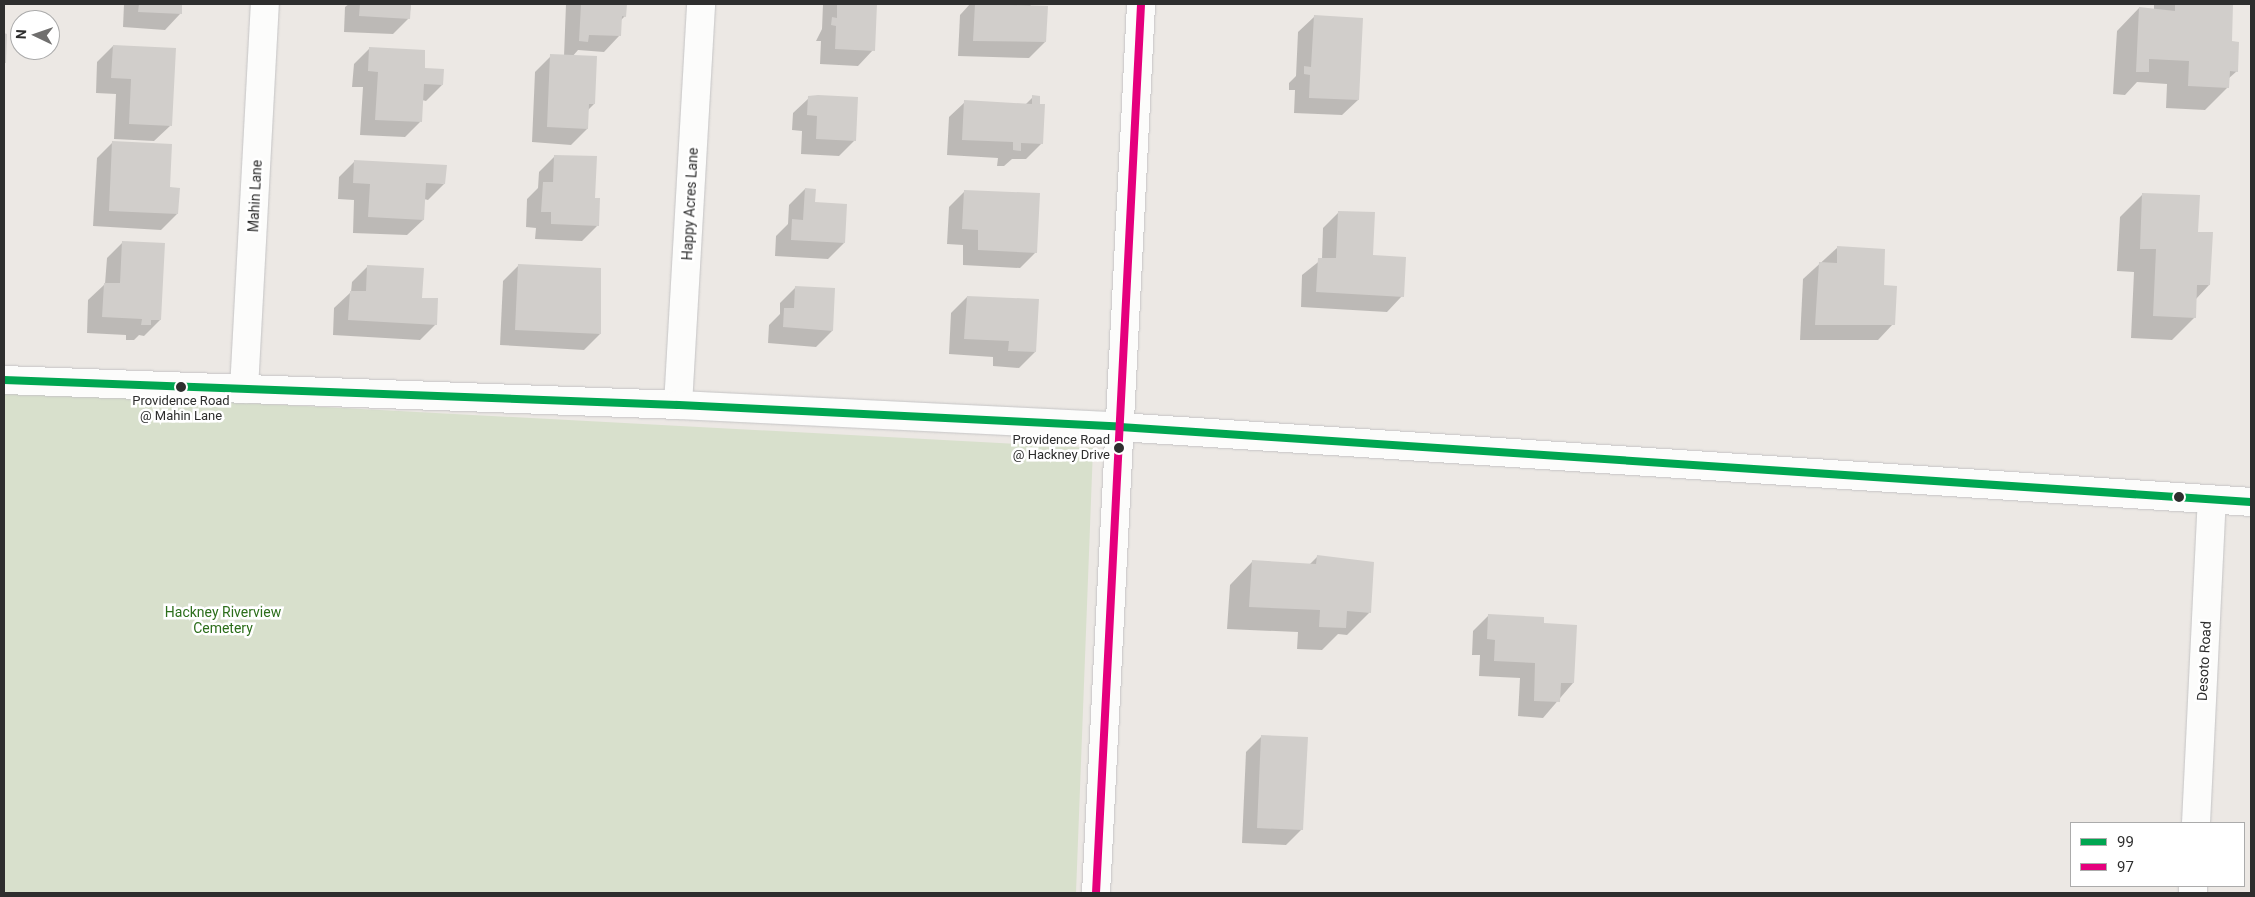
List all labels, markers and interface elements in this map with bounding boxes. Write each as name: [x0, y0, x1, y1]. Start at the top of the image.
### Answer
north arrow: [10, 10, 60, 60]
text: N: [13, 29, 29, 40]
street label: Happy Acres Lane: [679, 147, 701, 261]
street label: Mahin Lane: [245, 159, 265, 233]
marker: Providence Road @ Mahin Lane: [176, 382, 186, 392]
place label: Providence Road @ Mahin Lane: [132, 394, 230, 425]
place label: Providence Road @ Hackney Drive: [1013, 433, 1110, 464]
marker: Providence Road @ Hackney Drive: [1114, 443, 1124, 453]
unlabelled marker: [2174, 492, 2184, 502]
park label: Hackney Riverview Cemetery: [165, 604, 281, 636]
street label: Desoto Road: [2194, 621, 2214, 701]
legend: [2070, 822, 2245, 887]
text: 99: [2117, 833, 2134, 851]
text: 97: [2117, 858, 2134, 876]

